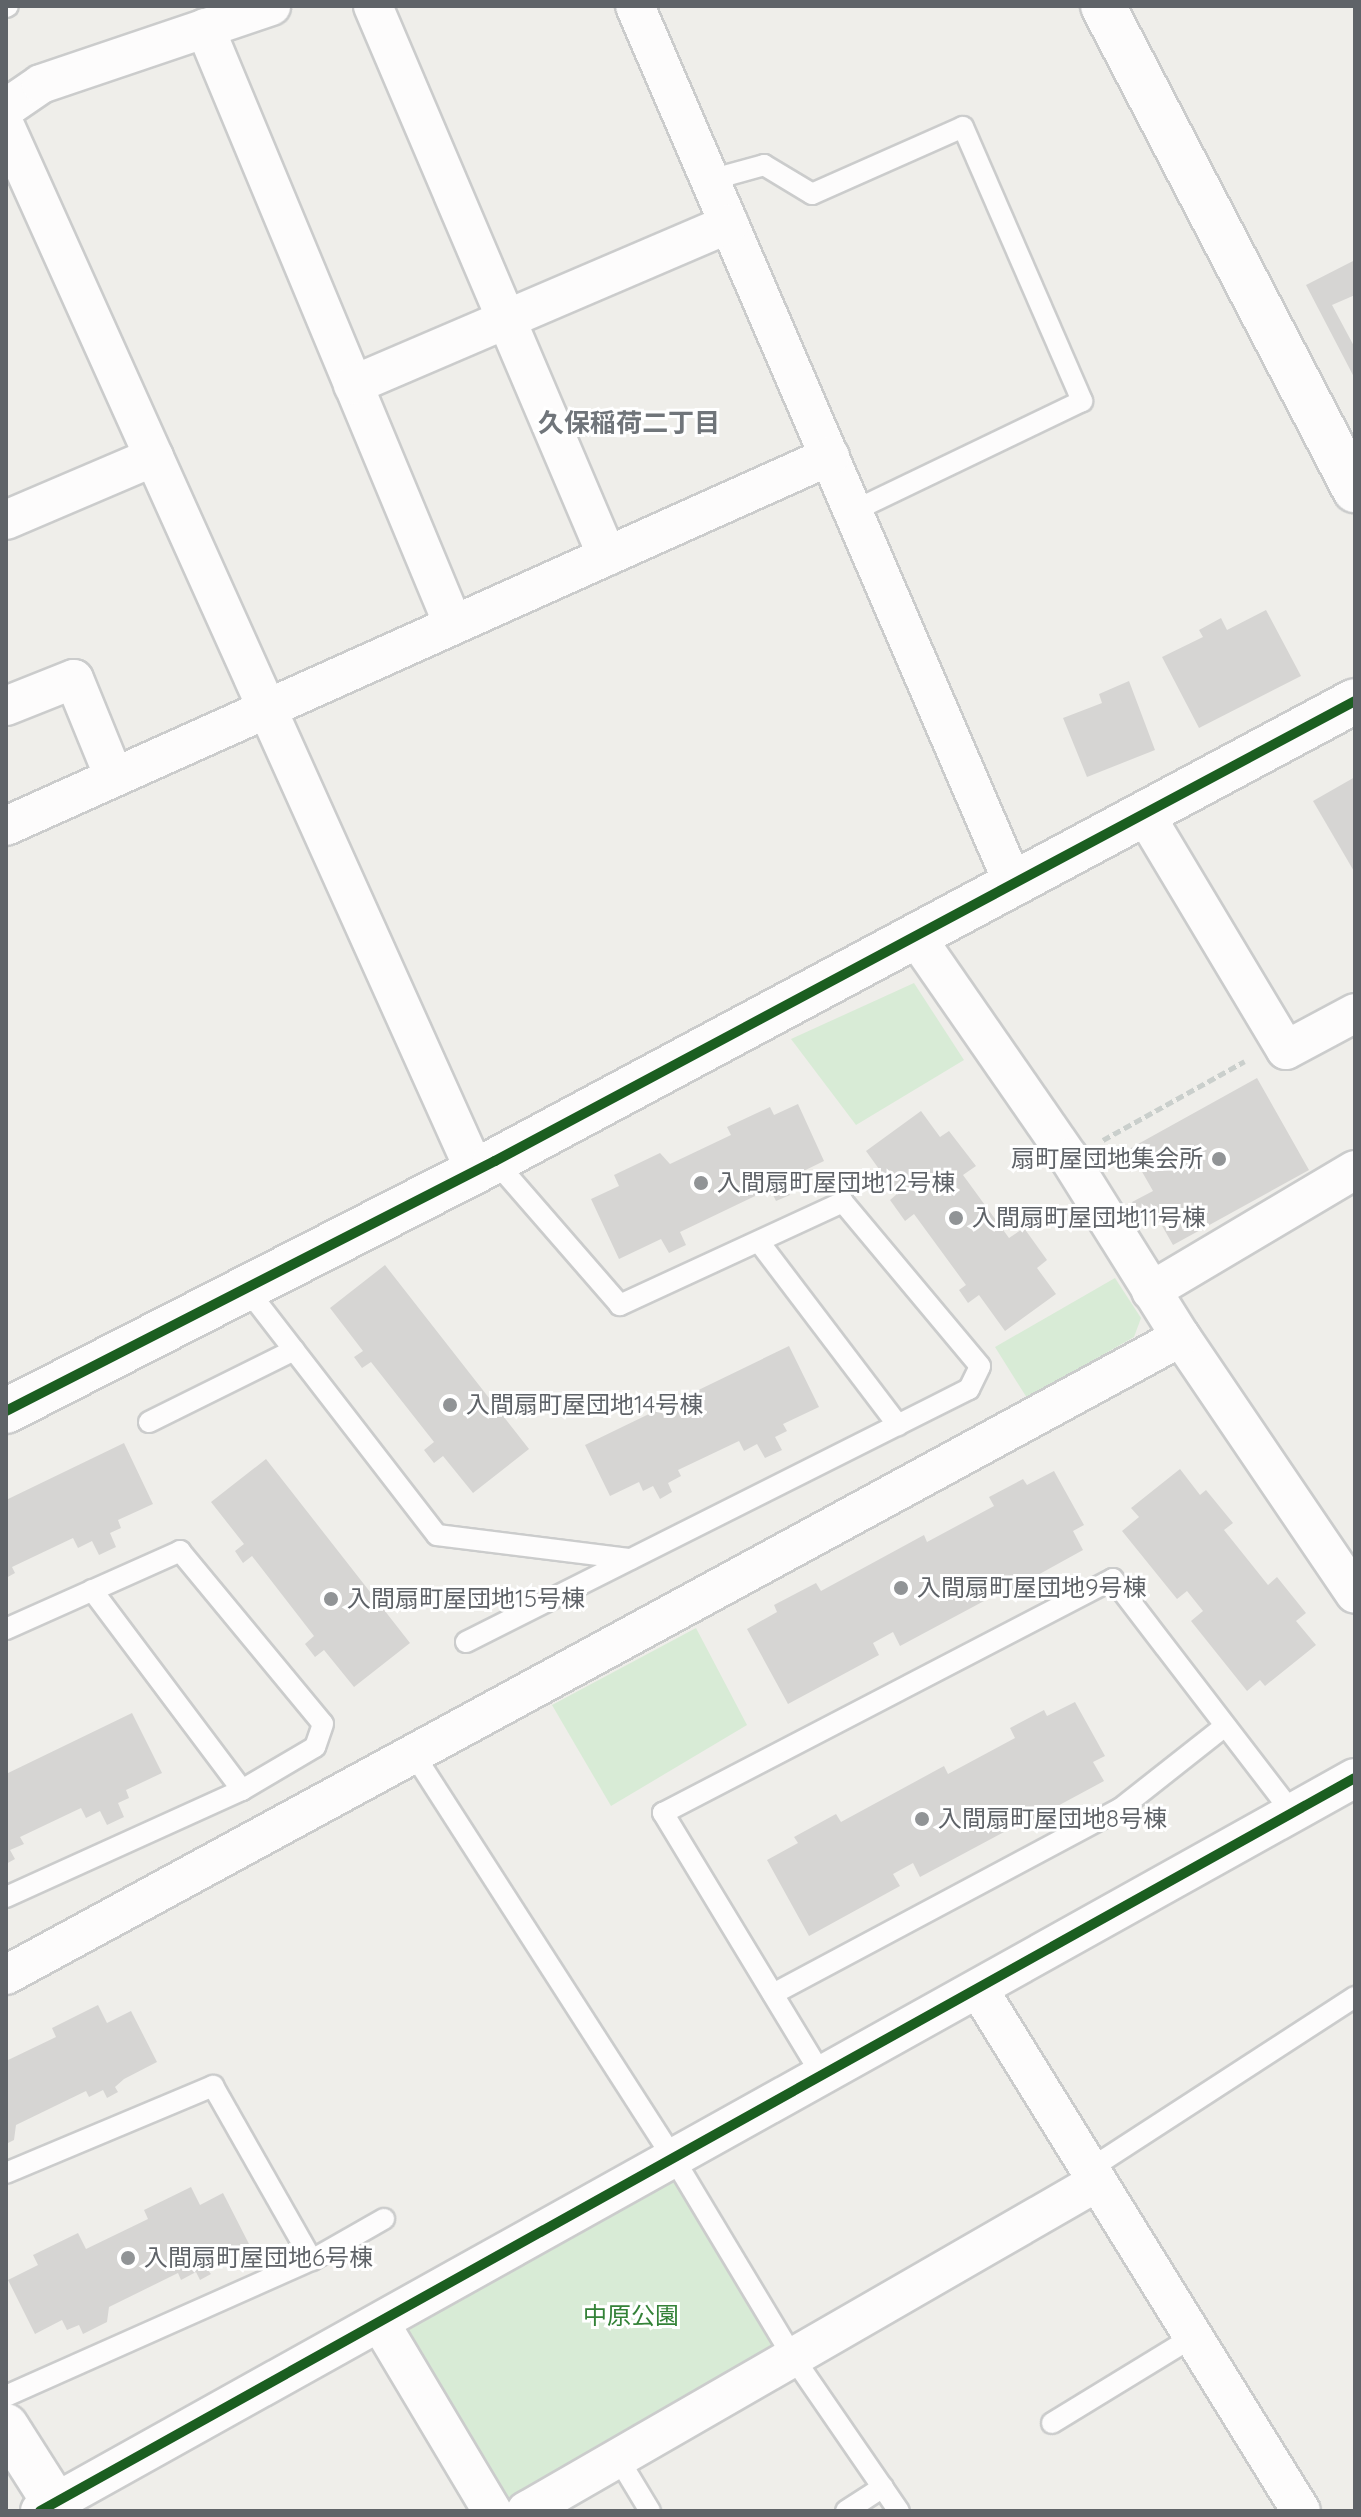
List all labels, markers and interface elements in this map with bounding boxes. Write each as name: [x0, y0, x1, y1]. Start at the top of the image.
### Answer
district label: 久保稲荷二丁目: [538, 407, 720, 439]
place label: 扇町屋団地集会所: [1011, 1145, 1203, 1173]
marker: 扇町屋団地集会所: [1210, 1150, 1228, 1168]
place label: 入間扇町屋団地12号棟: [717, 1169, 955, 1197]
marker: 入間扇町屋団地12号棟: [692, 1174, 710, 1192]
place label: 入間扇町屋団地11号棟: [972, 1204, 1206, 1232]
marker: 入間扇町屋団地11号棟: [947, 1209, 965, 1227]
place label: 入間扇町屋団地14号棟: [466, 1391, 703, 1419]
marker: 入間扇町屋団地14号棟: [441, 1396, 459, 1414]
place label: 入間扇町屋団地9号棟: [917, 1574, 1146, 1602]
marker: 入間扇町屋団地9号棟: [892, 1579, 910, 1597]
place label: 入間扇町屋団地15号棟: [347, 1585, 585, 1613]
marker: 入間扇町屋団地15号棟: [322, 1590, 340, 1608]
place label: 入間扇町屋団地8号棟: [938, 1805, 1167, 1833]
marker: 入間扇町屋団地8号棟: [913, 1810, 931, 1828]
place label: 入間扇町屋団地6号棟: [144, 2244, 373, 2272]
marker: 入間扇町屋団地6号棟: [119, 2249, 137, 2267]
park label: 中原公園: [583, 2302, 679, 2330]

